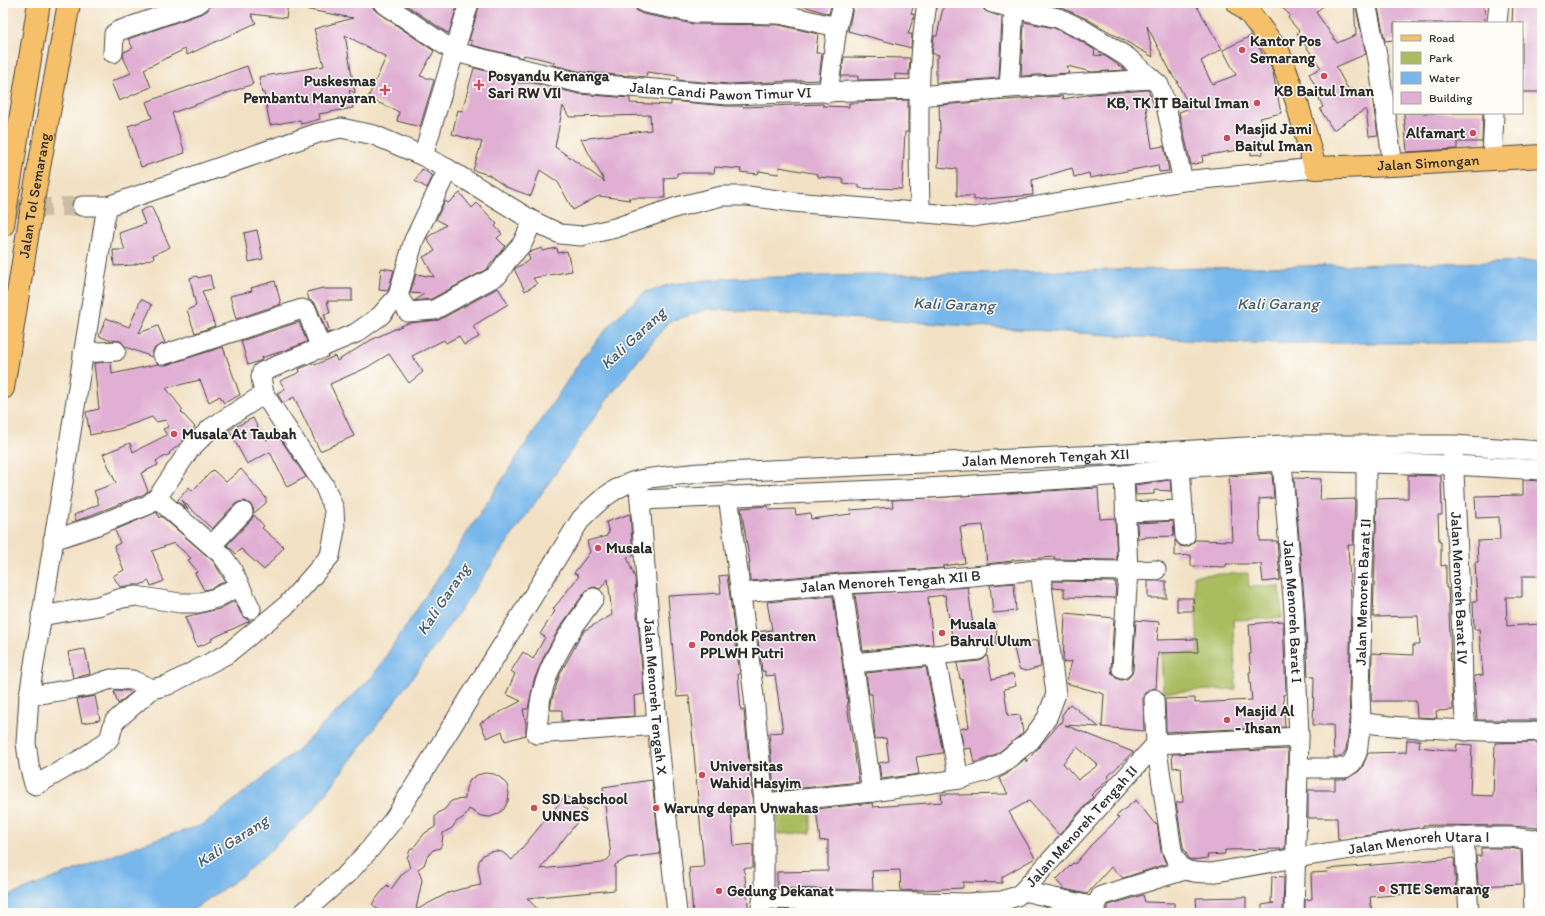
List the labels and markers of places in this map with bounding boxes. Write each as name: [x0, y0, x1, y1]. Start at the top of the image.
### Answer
place label: Kantor Pos Semarang: [1250, 32, 1322, 68]
marker: Kantor Pos Semarang: [1237, 45, 1247, 55]
place label: Posyandu Kenanga Sari RW VII: [488, 67, 610, 102]
marker: KB Baitul Iman: [1319, 71, 1329, 81]
place label: Puskesmas Pembantu Manyaran: [243, 72, 377, 108]
marker: Posyandu Kenanga Sari RW VII: [473, 79, 485, 91]
place label: KB Baitul Iman: [1274, 82, 1375, 100]
marker: Puskesmas Pembantu Manyaran: [379, 84, 391, 96]
place label: KB, TK IT Baitul Iman: [1107, 94, 1250, 112]
marker: KB, TK IT Baitul Iman: [1252, 98, 1262, 108]
place label: Masjid Jami Baitul Iman: [1235, 120, 1313, 155]
place label: Alfamart: [1405, 124, 1465, 142]
marker: Alfamart: [1468, 128, 1478, 138]
marker: Masjid Jami Baitul Iman: [1222, 133, 1232, 143]
place label: Musala At Taubah: [182, 425, 297, 443]
marker: Musala At Taubah: [169, 429, 179, 439]
place label: Musala: [606, 539, 652, 557]
marker: Musala: [593, 543, 603, 553]
place label: Musala Bahrul Ulum: [950, 615, 1033, 650]
place label: Pondok Pesantren PPLWH Putri: [700, 627, 817, 662]
marker: Musala Bahrul Ulum: [937, 628, 947, 638]
marker: Pondok Pesantren PPLWH Putri: [687, 640, 697, 650]
place label: Masjid Al - Ihsan: [1235, 702, 1295, 737]
marker: Masjid Al - Ihsan: [1222, 715, 1232, 725]
place label: Universitas Wahid Hasyim: [710, 757, 802, 793]
marker: Universitas Wahid Hasyim: [697, 770, 707, 780]
place label: SD Labschool UNNES: [542, 790, 629, 825]
place label: Warung depan Unwahas: [664, 799, 819, 818]
marker: SD Labschool UNNES: [529, 803, 539, 813]
marker: Warung depan Unwahas: [651, 803, 661, 813]
place label: STIE Semarang: [1390, 880, 1490, 899]
place label: Gedung Dekanat: [727, 882, 834, 901]
marker: STIE Semarang: [1377, 884, 1387, 894]
marker: Gedung Dekanat: [714, 886, 724, 896]

